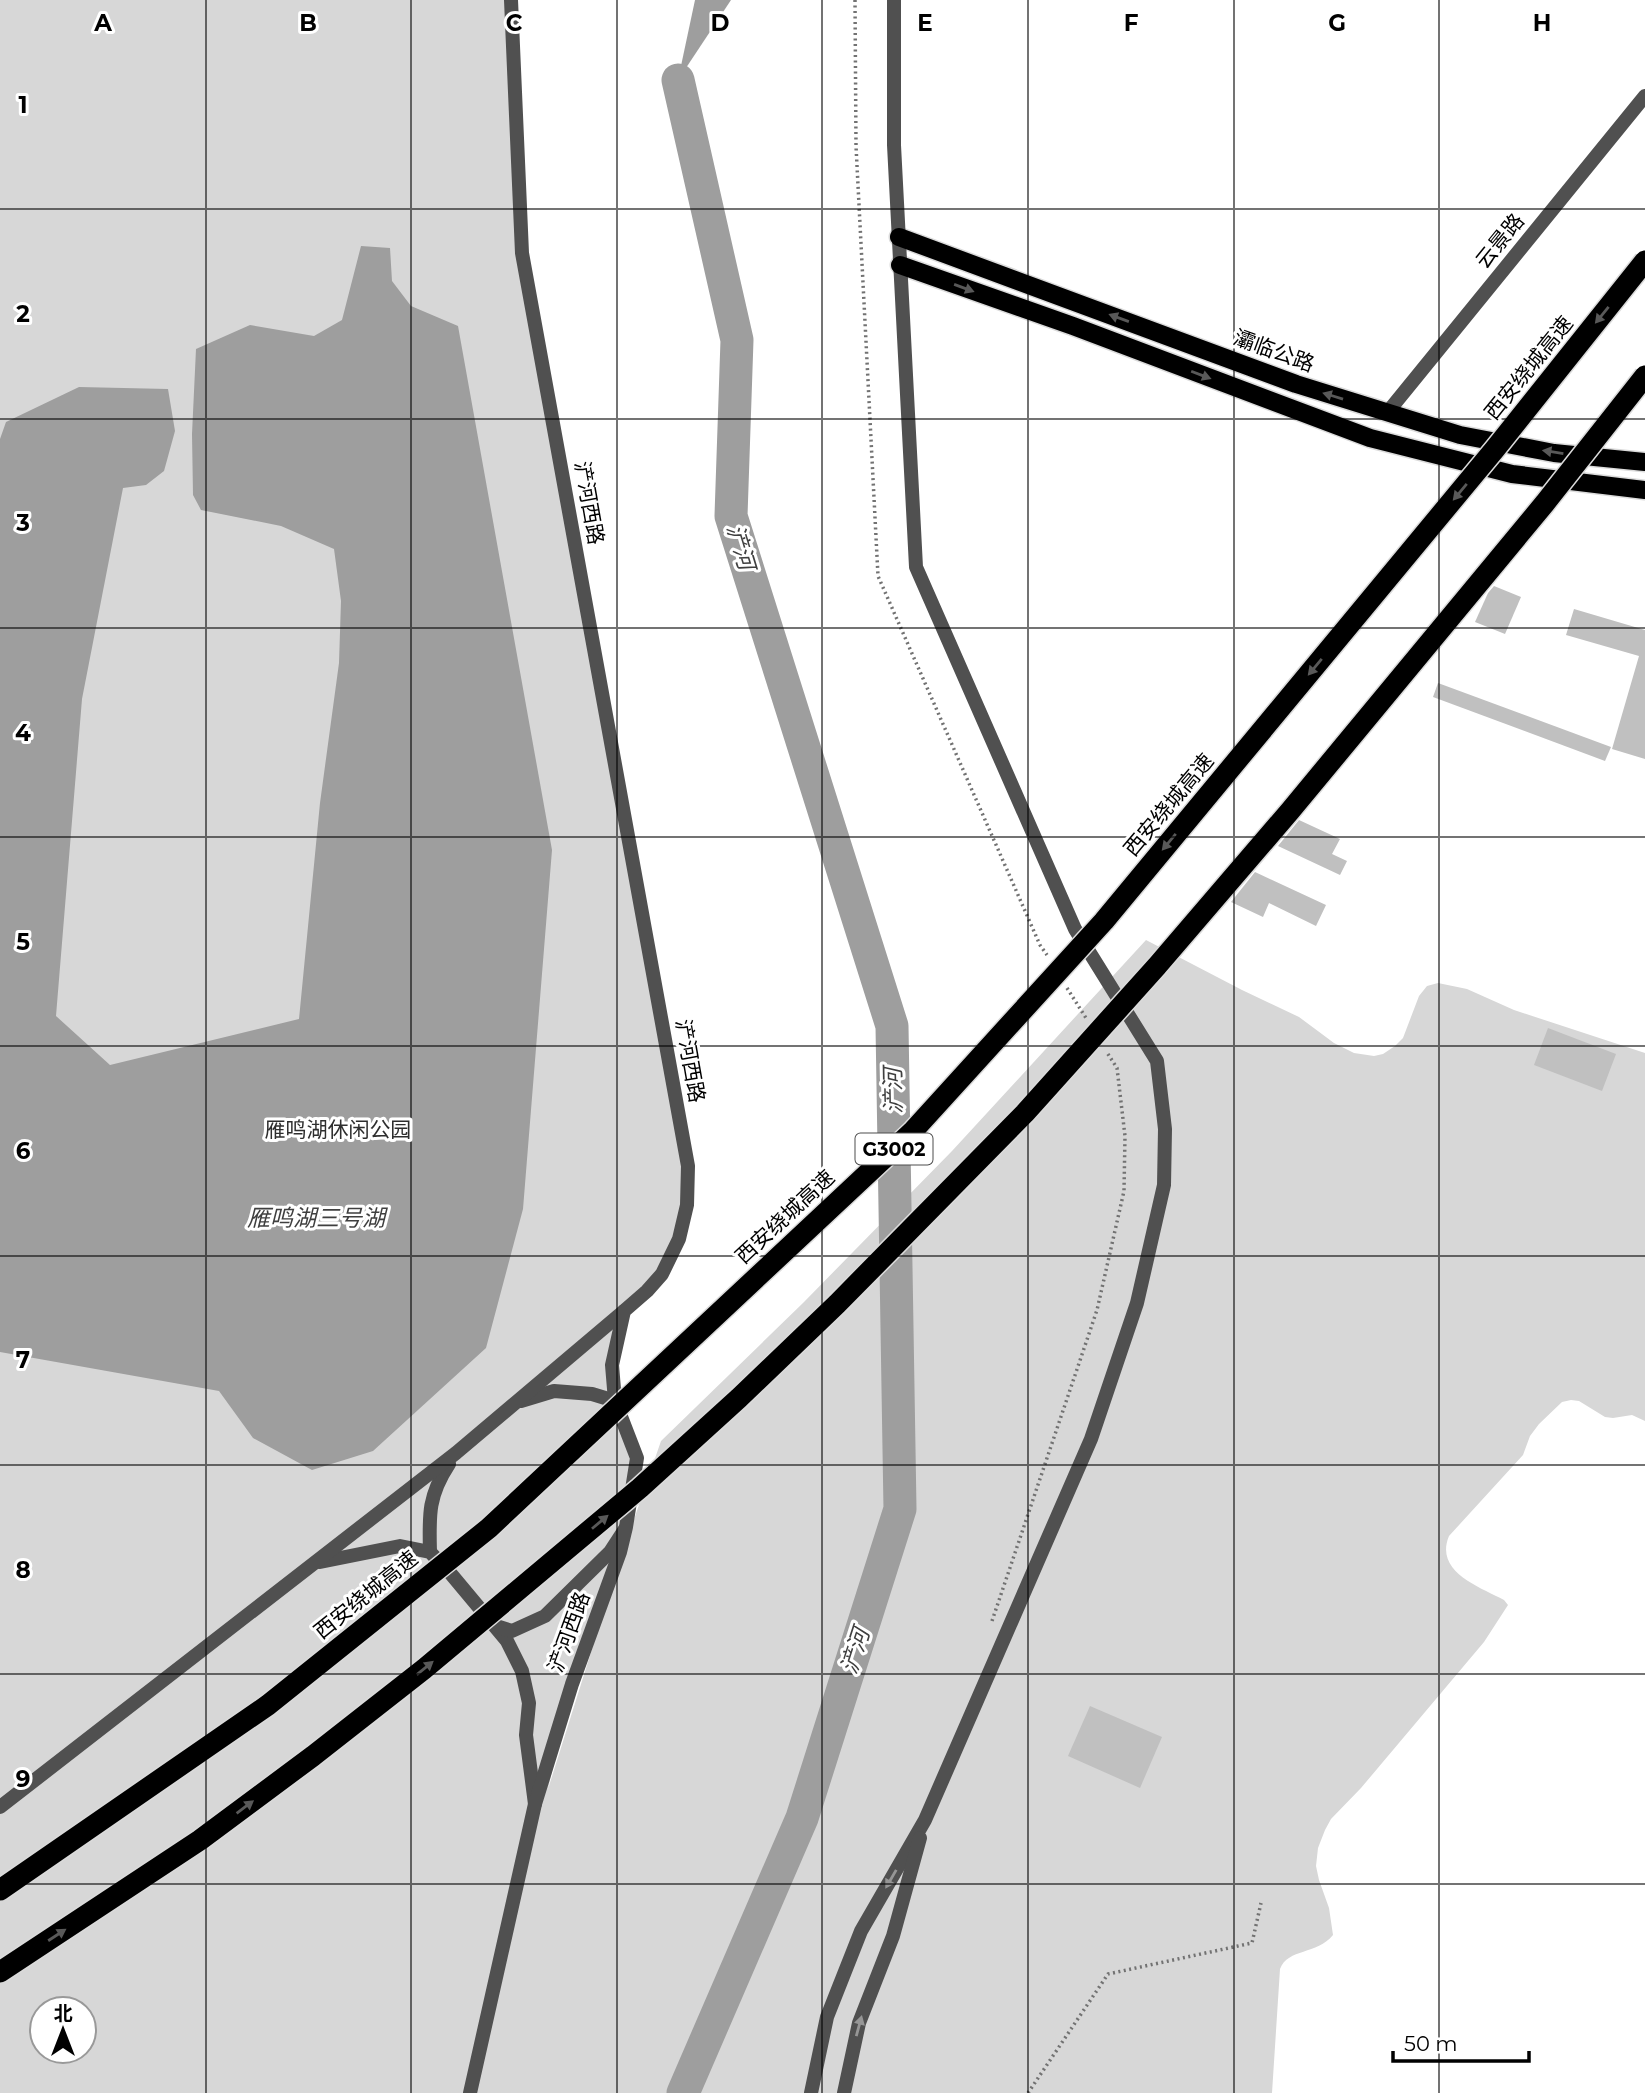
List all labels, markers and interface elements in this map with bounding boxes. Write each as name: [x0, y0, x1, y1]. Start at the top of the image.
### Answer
text: A: [93, 9, 112, 37]
text: B: [299, 9, 317, 37]
text: C: [506, 9, 523, 37]
text: D: [711, 9, 730, 37]
text: E: [917, 9, 933, 37]
text: F: [1124, 9, 1139, 37]
text: G: [1328, 9, 1346, 37]
text: H: [1533, 9, 1551, 37]
text: 1: [18, 91, 28, 119]
street label: 云景路: [1470, 208, 1529, 273]
one-way arrow: [954, 283, 975, 294]
text: 2: [16, 300, 30, 328]
one-way arrow: [1595, 305, 1610, 323]
street label: 西安绕城高速: [1479, 311, 1578, 425]
one-way arrow: [1109, 312, 1130, 323]
street label: 灞临公路: [1230, 324, 1318, 377]
one-way arrow: [1191, 369, 1212, 380]
one-way arrow: [1322, 390, 1343, 400]
one-way arrow: [1542, 447, 1564, 458]
street label: 浐河西路: [570, 459, 609, 546]
one-way arrow: [1452, 483, 1468, 501]
text: 3: [15, 509, 30, 537]
water label: 浐河: [721, 521, 762, 577]
one-way arrow: [1307, 658, 1322, 676]
text: 4: [15, 719, 31, 747]
street label: 西安绕城高速: [1119, 748, 1219, 861]
one-way arrow: [1162, 833, 1177, 851]
text: 5: [16, 928, 30, 956]
street label: 浐河西路: [671, 1017, 710, 1104]
water label: 浐河: [879, 1064, 907, 1114]
park label: 雁鸣湖休闲公园: [265, 1117, 412, 1142]
road number: G3002: [856, 1134, 932, 1164]
text: 6: [16, 1137, 31, 1165]
street label: 西安绕城高速: [730, 1165, 839, 1269]
water label: 雁鸣湖三号湖: [247, 1204, 388, 1232]
text: 7: [16, 1346, 30, 1374]
one-way arrow: [591, 1515, 608, 1530]
street label: 西安绕城高速: [309, 1545, 423, 1644]
text: 8: [15, 1556, 31, 1584]
street label: 浐河西路: [542, 1588, 595, 1676]
water label: 浐河: [835, 1621, 877, 1677]
one-way arrow: [417, 1661, 434, 1676]
text: 9: [16, 1765, 30, 1793]
one-way arrow: [236, 1800, 254, 1814]
one-way arrow: [885, 1869, 897, 1889]
one-way arrow: [47, 1928, 67, 1941]
north arrow: [28, 1995, 98, 2065]
text: 北: [53, 2002, 73, 2025]
one-way arrow: [854, 2015, 865, 2037]
scale bar: [1393, 2020, 1530, 2064]
text: 50 m: [1404, 2031, 1458, 2056]

